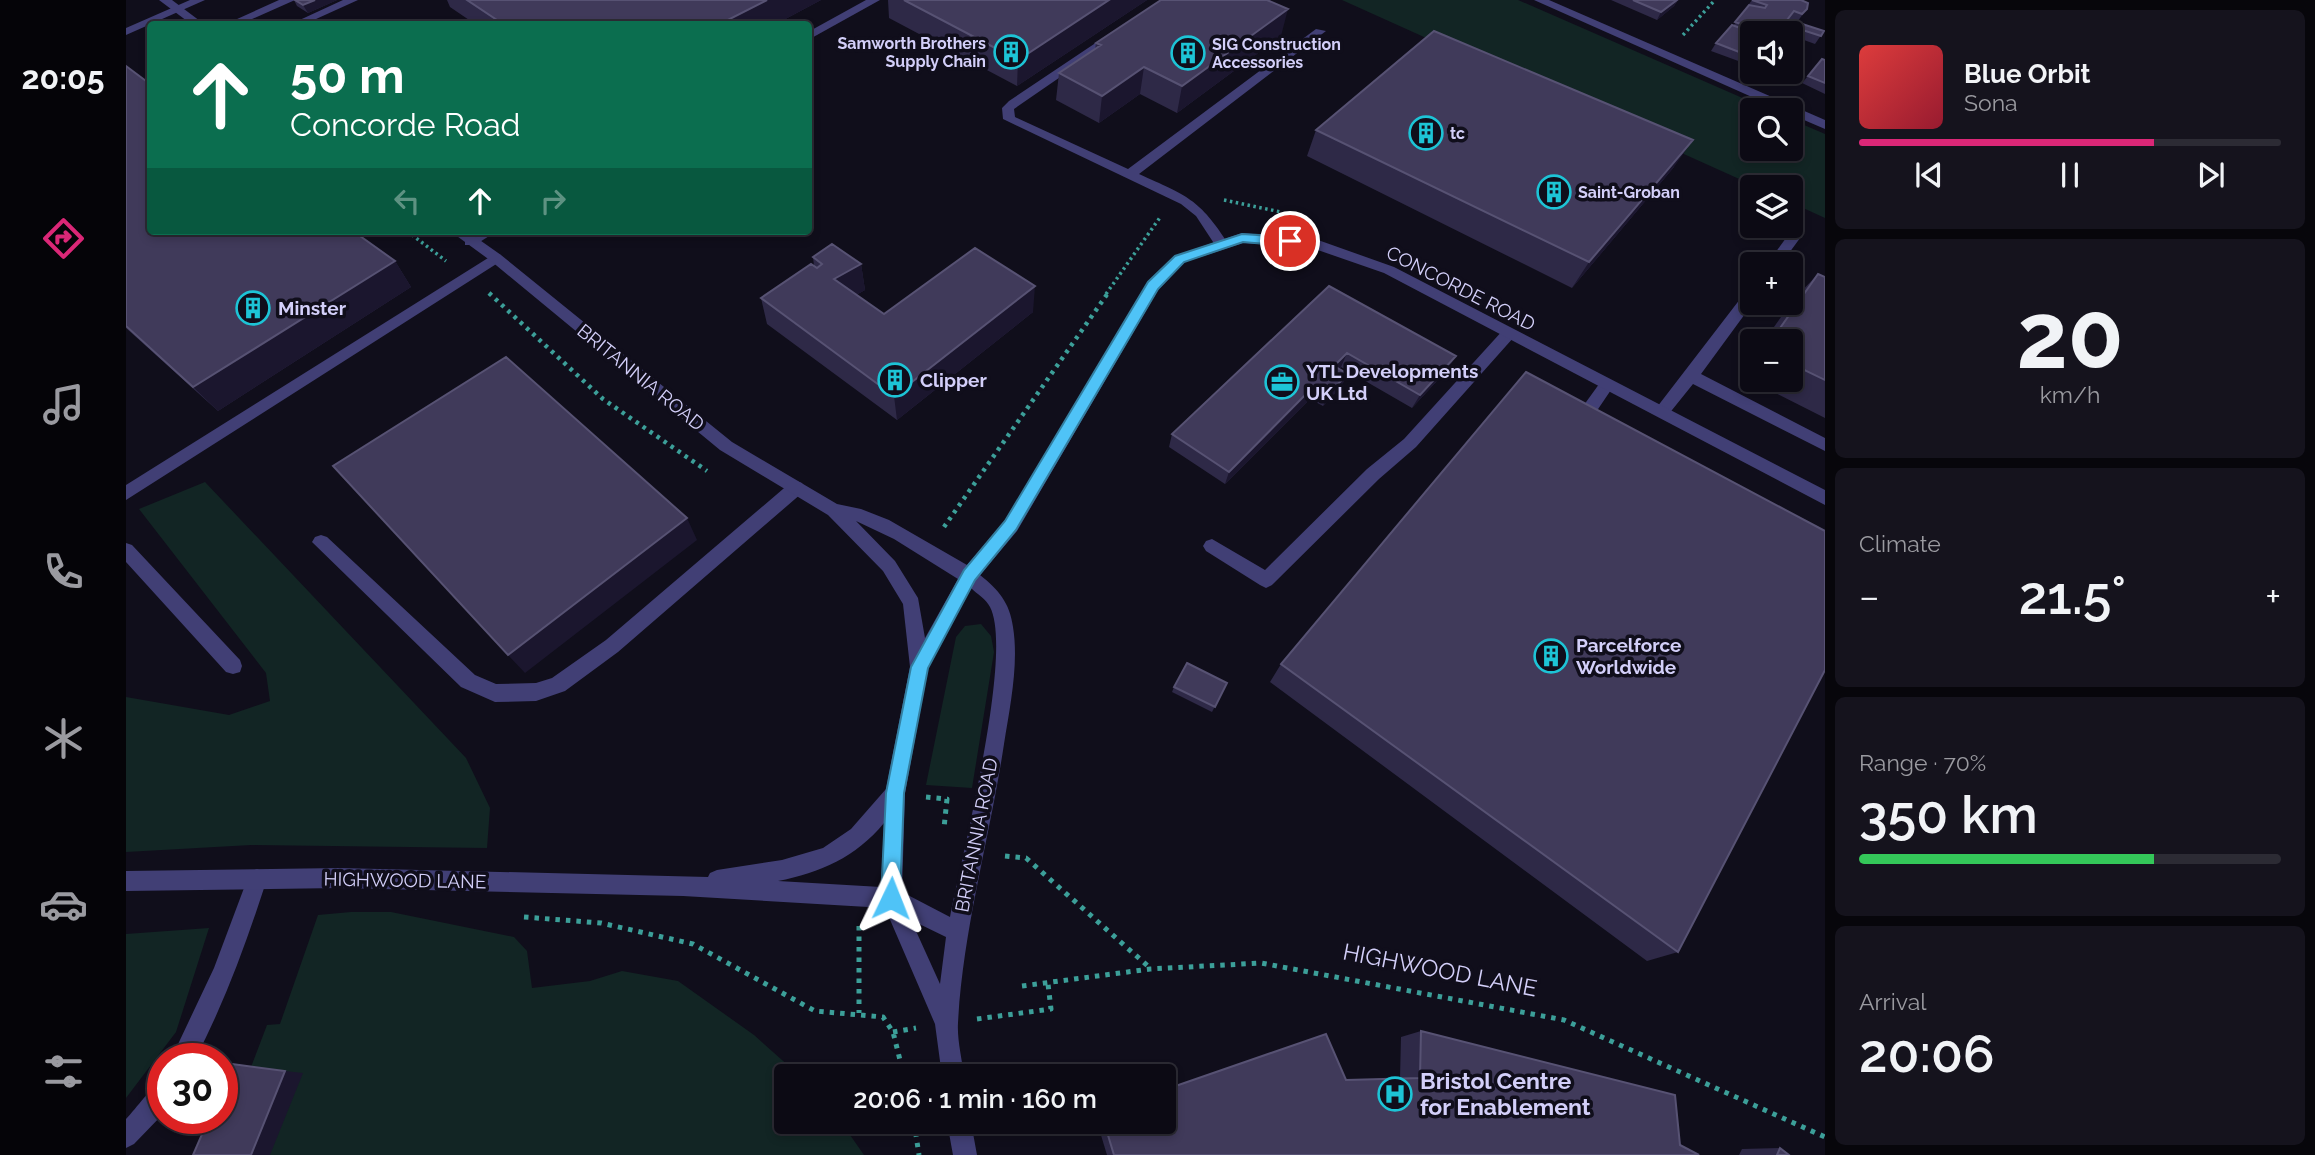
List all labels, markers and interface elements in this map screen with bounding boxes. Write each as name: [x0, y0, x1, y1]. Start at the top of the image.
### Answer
map controls: [1740, 21, 1803, 392]
button: sound: [1740, 21, 1803, 84]
building icon: Samworth Brothers Supply Chain: [992, 33, 1030, 71]
place label: Samworth Brothers Supply Chain: [838, 34, 986, 71]
building icon: SIG Construction Accessories: [1169, 34, 1207, 72]
place label: SIG Construction Accessories: [1212, 35, 1341, 72]
text: 50 m: [290, 47, 405, 104]
icon: ahead: [175, 49, 266, 140]
text: 20:05: [22, 59, 104, 96]
text: Blue Orbit: [1964, 59, 2091, 89]
text: Sona: [1964, 89, 2018, 116]
button: search: [1740, 98, 1803, 161]
text: Concorde Road: [290, 106, 520, 143]
building icon: tc: [1407, 114, 1445, 152]
place label: tc: [1450, 124, 1465, 143]
icon: previous: [1910, 156, 1948, 194]
icon: pause: [2051, 156, 2089, 194]
icon: next: [2192, 156, 2230, 194]
building icon: Saint-Groban: [1535, 173, 1573, 211]
button: layers: [1740, 175, 1803, 238]
icon: left: [388, 182, 426, 220]
icon: ahead: [461, 182, 499, 220]
icon: right: [534, 182, 572, 220]
place label: Saint-Groban: [1578, 183, 1680, 202]
pin: [1260, 211, 1320, 271]
icon: directions: [39, 214, 88, 263]
icon: arrive: [1271, 222, 1309, 260]
street label: CONCORDE ROAD: [1383, 241, 1539, 335]
button: +: [1740, 252, 1803, 315]
text: 20: [2016, 282, 2124, 389]
building icon: Minster: [234, 289, 272, 327]
place label: Minster: [278, 297, 347, 319]
street label: BRITANNIA ROAD: [573, 319, 709, 435]
button: −: [1740, 329, 1803, 392]
place label: YTL Developments UK Ltd: [1306, 360, 1478, 404]
building icon: Clipper: [876, 361, 914, 399]
office icon: YTL Developments UK Ltd: [1263, 363, 1301, 401]
place label: Clipper: [920, 369, 987, 391]
icon: music: [39, 380, 88, 429]
text: km/h: [2040, 381, 2100, 408]
text: Climate: [1859, 530, 1941, 557]
icon: phone: [39, 547, 88, 596]
text: 21.5°: [2019, 565, 2126, 626]
text: −: [1859, 574, 1879, 619]
text: +: [2265, 574, 2281, 619]
place label: Parcelforce Worldwide: [1576, 634, 1681, 678]
building icon: Parcelforce Worldwide: [1532, 637, 1570, 675]
icon: climate: [39, 714, 88, 763]
text: Range · 70%: [1859, 749, 1986, 776]
street label: BRITANNIA ROAD: [950, 756, 1002, 914]
text: 350 km: [1859, 784, 2038, 845]
position arrow: [854, 861, 928, 935]
street label: HIGHWOOD LANE: [323, 868, 487, 892]
icon: car: [39, 880, 88, 929]
street label: HIGHWOOD LANE: [1341, 937, 1539, 1002]
text: Arrival: [1859, 988, 1926, 1015]
text: 20:06: [1859, 1023, 1995, 1084]
speed limit sign: 30: [147, 1043, 238, 1134]
icon: filters: [39, 1047, 88, 1096]
place label: Bristol Centre for Enablement: [1420, 1067, 1591, 1120]
hospital icon: Bristol Centre for Enablement: [1376, 1075, 1414, 1113]
text: 20:06 · 1 min · 160 m: [853, 1084, 1097, 1114]

